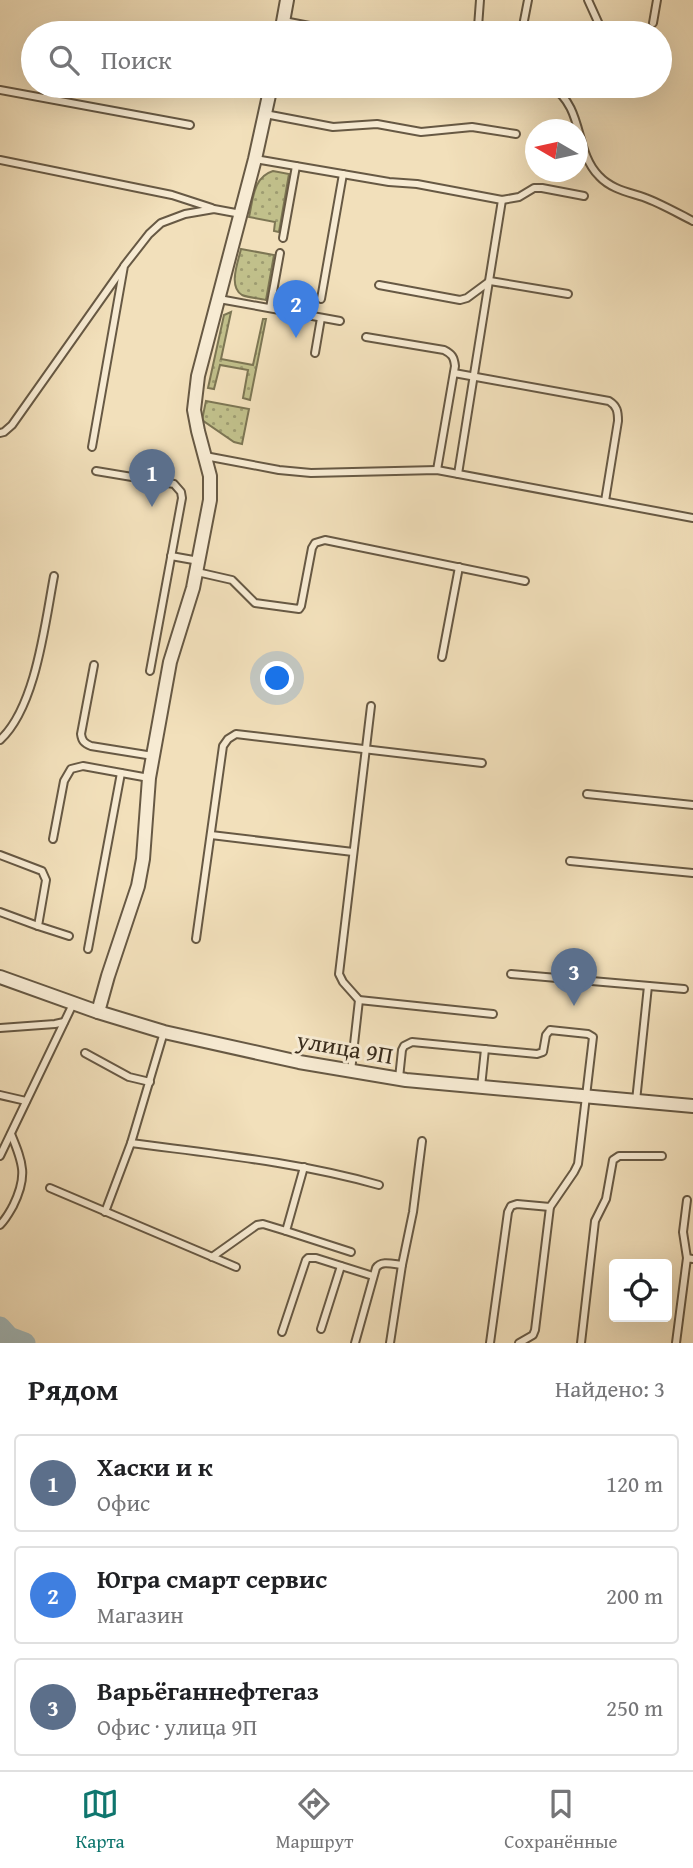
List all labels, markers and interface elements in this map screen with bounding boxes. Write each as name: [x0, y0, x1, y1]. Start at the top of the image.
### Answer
search box: [21, 21, 672, 98]
text: Поиск: [101, 40, 172, 79]
icon: search: [45, 41, 83, 79]
north arrow: [525, 119, 588, 182]
pin: 2: [273, 280, 319, 338]
pin: 1: [129, 449, 175, 507]
your location: [260, 661, 294, 695]
pin: 3: [551, 948, 597, 1006]
street label: улица 9П: [293, 1022, 396, 1073]
map controls: [609, 1259, 672, 1322]
button: locate: [609, 1259, 672, 1322]
text: Рядом: [28, 1367, 119, 1411]
text: Найдено: 3: [555, 1372, 665, 1405]
text: Хаски и к: [97, 1447, 213, 1486]
text: 1: [47, 1467, 59, 1500]
text: 120 m: [606, 1467, 663, 1500]
text: Офис: [97, 1486, 150, 1519]
text: Югра смарт сервис: [97, 1559, 327, 1598]
text: 2: [47, 1579, 59, 1612]
text: 200 m: [606, 1579, 663, 1612]
text: Магазин: [97, 1598, 184, 1631]
text: Варьёганнефтегаз: [97, 1671, 319, 1710]
text: 3: [47, 1691, 59, 1724]
text: 250 m: [606, 1691, 663, 1724]
text: Офис · улица 9П: [97, 1710, 257, 1743]
tab: Карта: [75, 1785, 125, 1855]
tab: Маршрут: [276, 1785, 353, 1855]
tab: Сохранённые: [504, 1785, 617, 1855]

